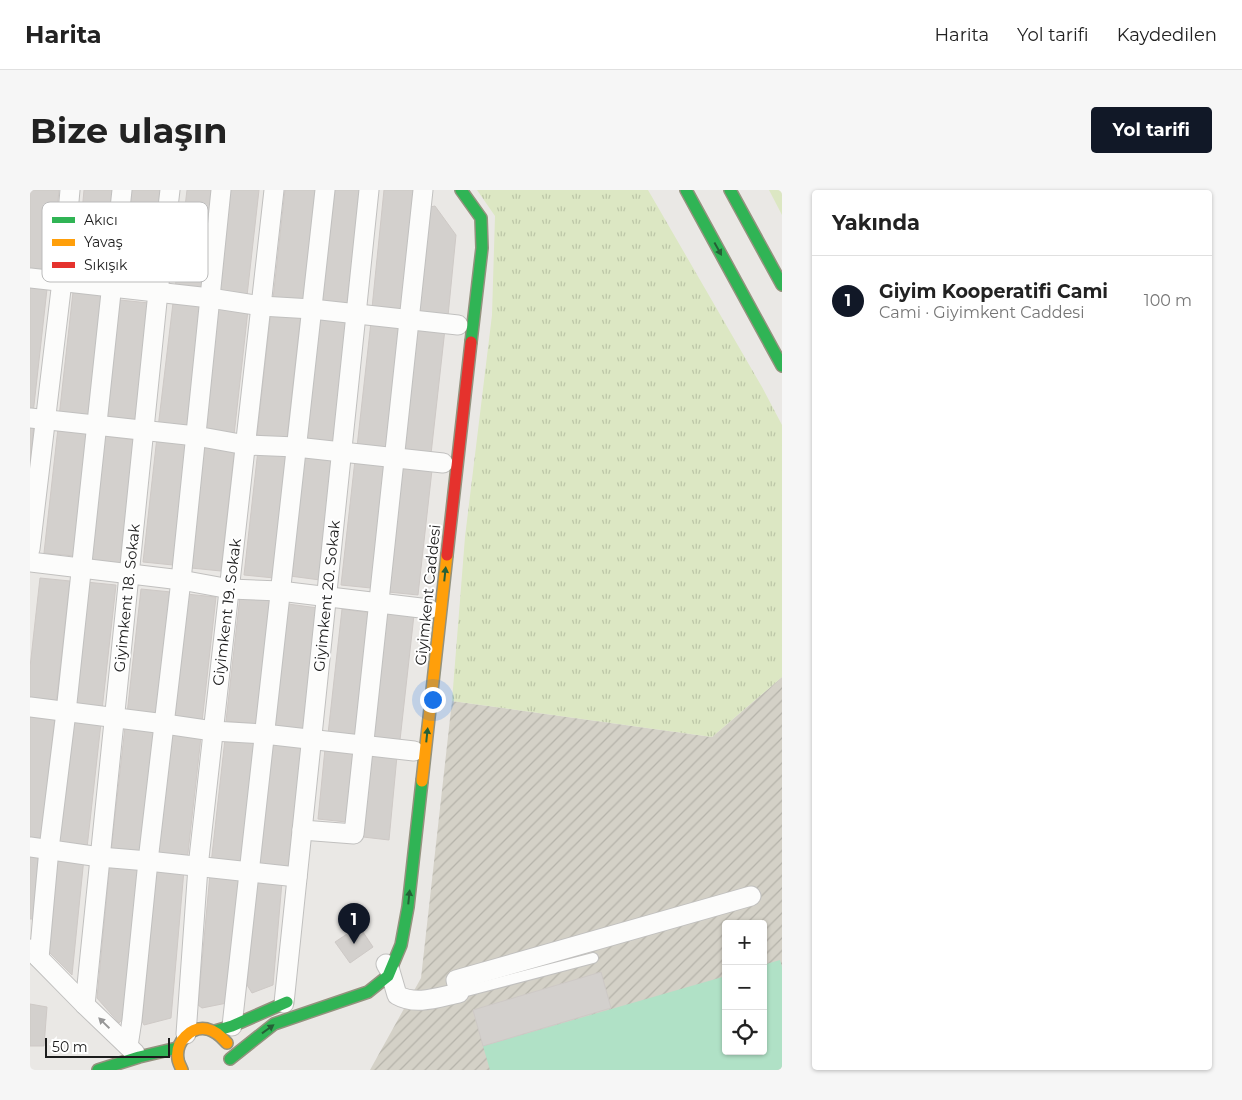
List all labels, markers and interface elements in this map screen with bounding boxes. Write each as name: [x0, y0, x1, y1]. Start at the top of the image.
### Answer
text: Harita: [25, 20, 102, 49]
text: Harita: [934, 24, 989, 46]
text: Yol tarifi: [1017, 24, 1089, 46]
text: Kaydedilen: [1117, 24, 1217, 46]
button: Yol tarifi: [1091, 107, 1212, 153]
text: Bize ulaşın: [30, 109, 228, 152]
legend: [42, 202, 208, 282]
text: Yakında: [832, 210, 920, 235]
text: Akıcı: [84, 211, 118, 229]
text: Yavaş: [84, 233, 123, 251]
one-way arrow: [714, 242, 723, 255]
text: Sıkışık: [84, 256, 128, 274]
text: Giyim Kooperatifi Cami: [879, 280, 1108, 303]
text: 1: [845, 291, 851, 310]
text: 100 m: [1144, 291, 1192, 310]
text: Cami · Giyimkent Caddesi: [879, 303, 1084, 322]
street label: Giyimkent 20. Sokak: [309, 519, 344, 673]
street label: Giyimkent 18. Sokak: [109, 523, 144, 673]
street label: Giyimkent Caddesi: [411, 524, 444, 666]
street label: Giyimkent 19. Sokak: [208, 537, 245, 687]
one-way arrow: [441, 565, 449, 581]
your location: [420, 687, 446, 713]
one-way arrow: [423, 727, 431, 743]
one-way arrow: [405, 888, 413, 904]
pin: 1: [338, 903, 370, 944]
map controls: [722, 920, 767, 1055]
button: +: [722, 920, 767, 965]
button: −: [722, 965, 767, 1010]
button: locate: [722, 1010, 767, 1055]
one-way arrow: [98, 1018, 110, 1030]
one-way arrow: [261, 1024, 275, 1034]
scale bar: [45, 1035, 170, 1058]
text: 50 m: [52, 1038, 88, 1056]

